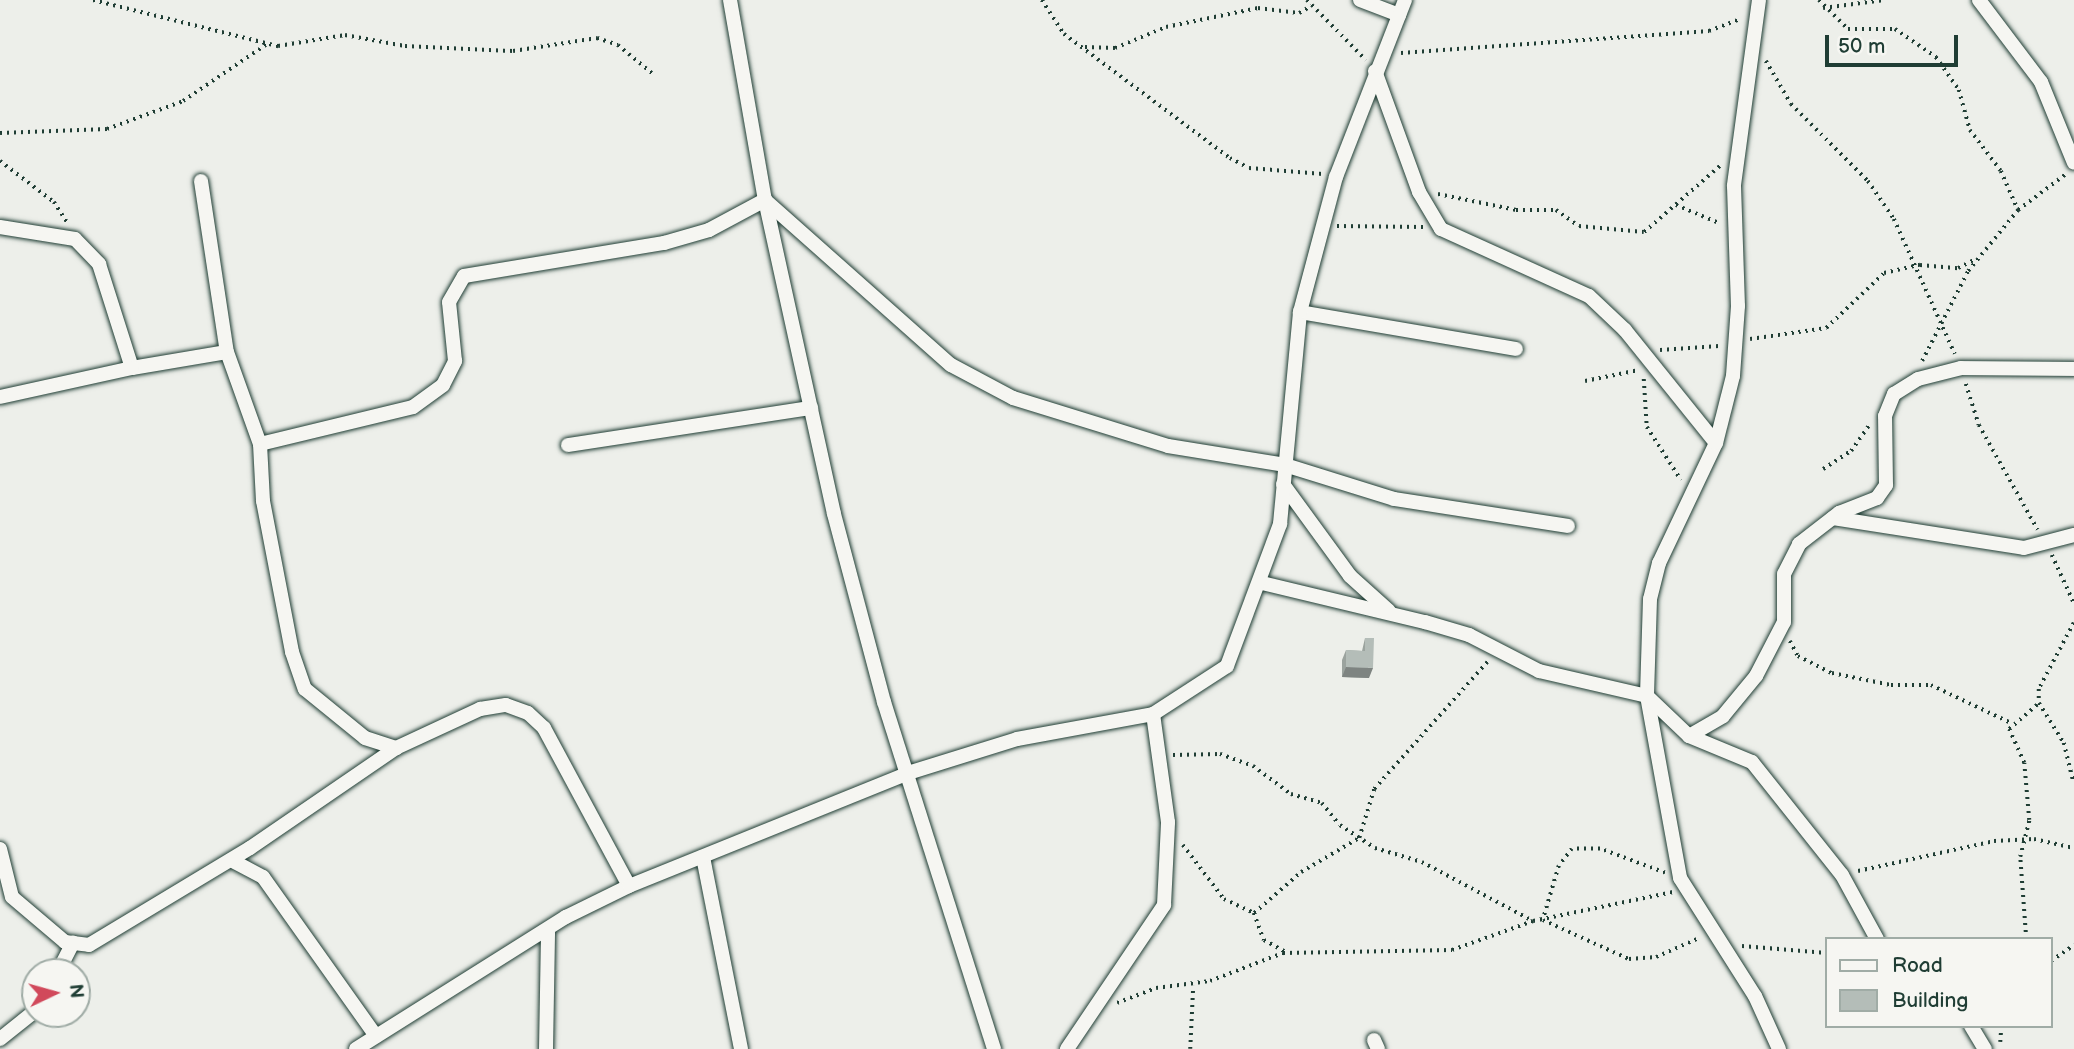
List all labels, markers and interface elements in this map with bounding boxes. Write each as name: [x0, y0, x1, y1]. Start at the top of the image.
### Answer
scale bar: [1829, 21, 1962, 65]
text: 50 m: [1838, 34, 1885, 59]
legend: [1826, 937, 2053, 1028]
text: Road: [1892, 953, 1943, 978]
north arrow: [21, 958, 91, 1028]
text: N: [63, 983, 88, 999]
text: Building: [1892, 988, 1968, 1013]

